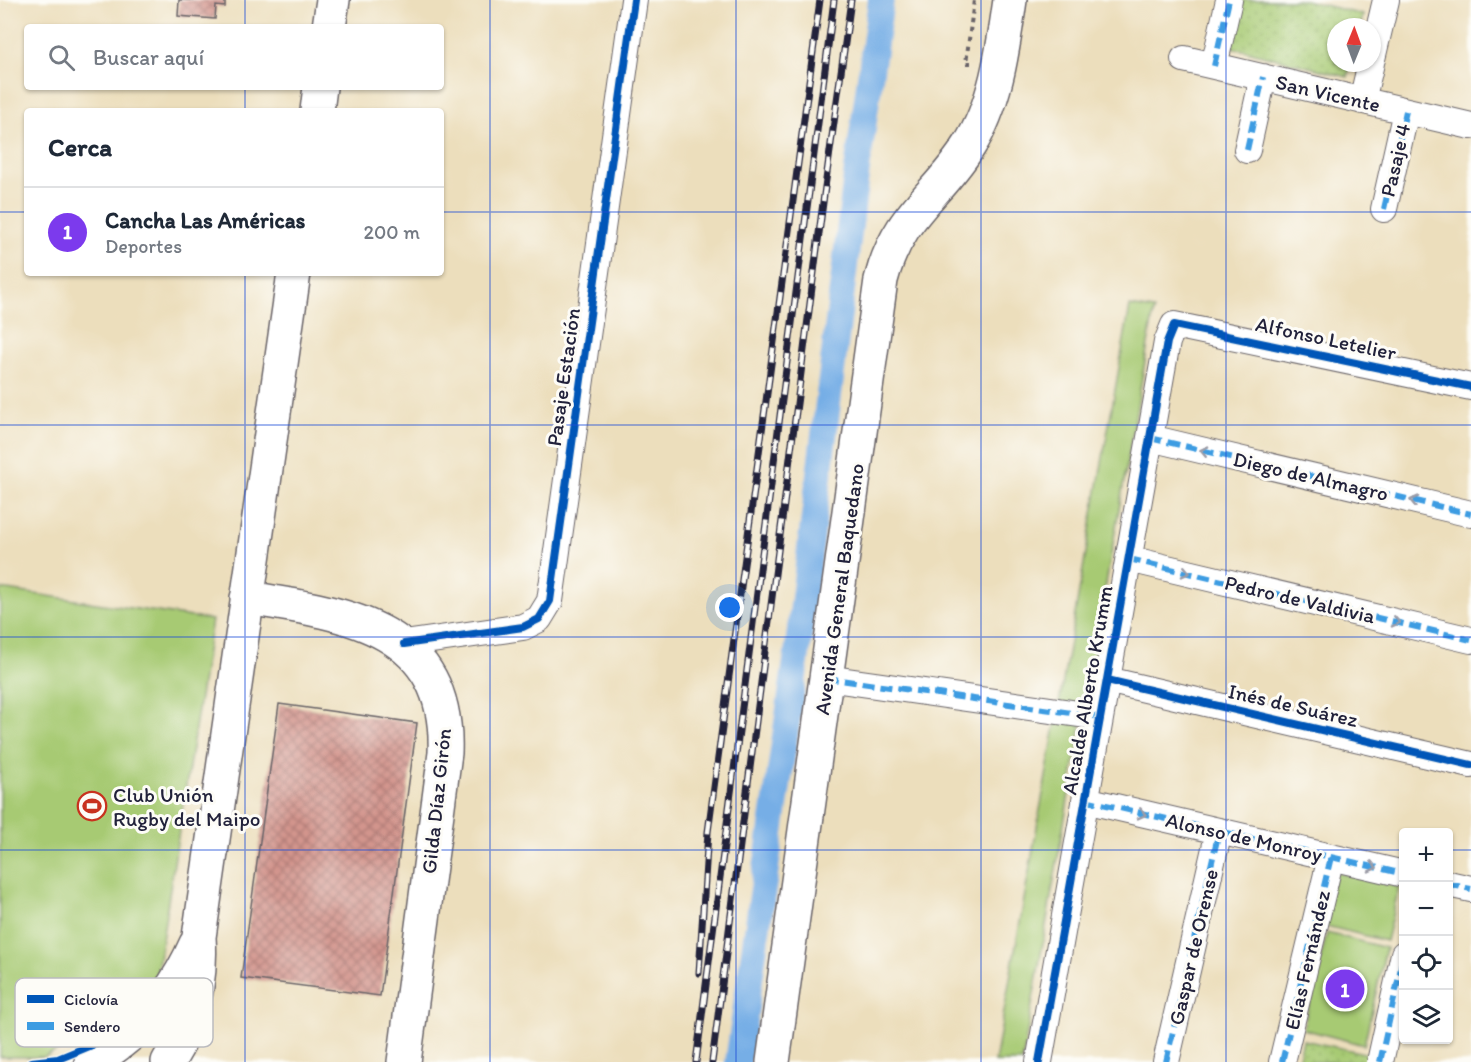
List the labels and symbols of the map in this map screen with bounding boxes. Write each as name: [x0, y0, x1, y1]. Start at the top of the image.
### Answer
north arrow: [1327, 18, 1381, 72]
street label: San Vicente: [1273, 69, 1383, 117]
street label: Pasaje 4: [1374, 120, 1416, 199]
street label: Pasaje Estación: [541, 306, 585, 448]
street label: Alfonso Letelier: [1253, 311, 1399, 365]
one-way arrow: [1199, 446, 1209, 459]
street label: Diego de Almagro: [1231, 446, 1391, 506]
street label: Avenida General Baquedano: [809, 462, 869, 716]
one-way arrow: [1409, 495, 1419, 508]
one-way arrow: [1180, 565, 1190, 578]
street label: Pedro de Valdivia: [1222, 570, 1378, 628]
street label: Alcalde Alberto Krumm: [1056, 583, 1118, 797]
your location: [715, 593, 744, 622]
one-way arrow: [1391, 615, 1401, 628]
street label: Inés de Suárez: [1226, 678, 1361, 732]
street label: Gilda Díaz Girón: [416, 727, 456, 875]
place label: Club Unión Rugby del Maipo: [113, 782, 260, 831]
sports icon: Club Unión Rugby del Maipo: [76, 790, 108, 822]
one-way arrow: [1137, 806, 1147, 819]
street label: Alonso de Monroy: [1163, 807, 1325, 867]
one-way arrow: [1368, 859, 1378, 872]
street label: Gaspar de Orense: [1163, 867, 1223, 1027]
street label: Elías Fernández: [1279, 888, 1335, 1032]
pin: 1: [1326, 966, 1364, 1012]
legend: [15, 978, 213, 1047]
text: Ciclovía: [64, 990, 119, 1009]
text: Sendero: [64, 1017, 120, 1036]

